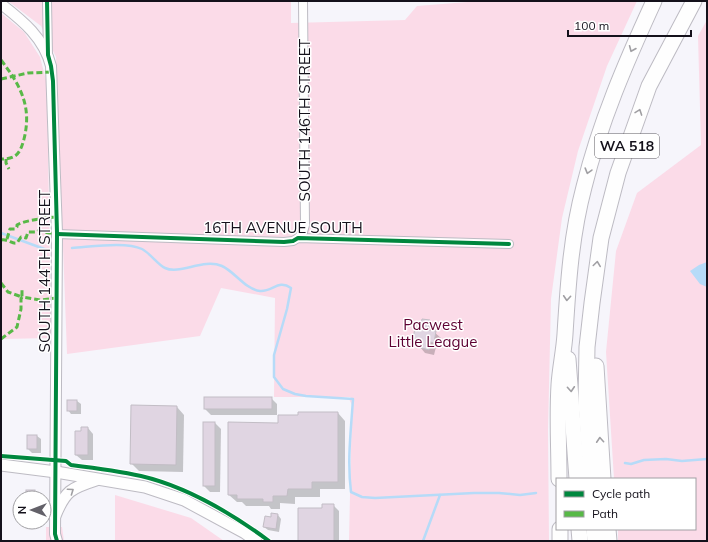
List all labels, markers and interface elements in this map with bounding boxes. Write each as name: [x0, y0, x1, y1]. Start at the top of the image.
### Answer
scale bar: [568, 12, 691, 38]
text: 100 m: [574, 18, 609, 33]
street label: SOUTH 146TH STREET: [295, 39, 314, 201]
one-way arrow: [629, 45, 637, 53]
one-way arrow: [635, 109, 643, 116]
road number: WA 518: [595, 134, 659, 158]
one-way arrow: [584, 168, 593, 175]
street label: SOUTH 144TH STREET: [35, 190, 54, 352]
street label: 16TH AVENUE SOUTH: [203, 218, 363, 237]
one-way arrow: [592, 261, 601, 267]
one-way arrow: [562, 295, 571, 301]
park label: Pacwest Little League: [389, 315, 477, 351]
one-way arrow: [566, 386, 575, 392]
one-way arrow: [596, 437, 605, 443]
legend: [556, 478, 696, 530]
text: Cycle path: [592, 486, 650, 501]
one-way arrow: [67, 489, 74, 496]
north arrow: [12, 490, 52, 530]
text: N: [15, 506, 29, 514]
text: Path: [592, 506, 618, 521]

